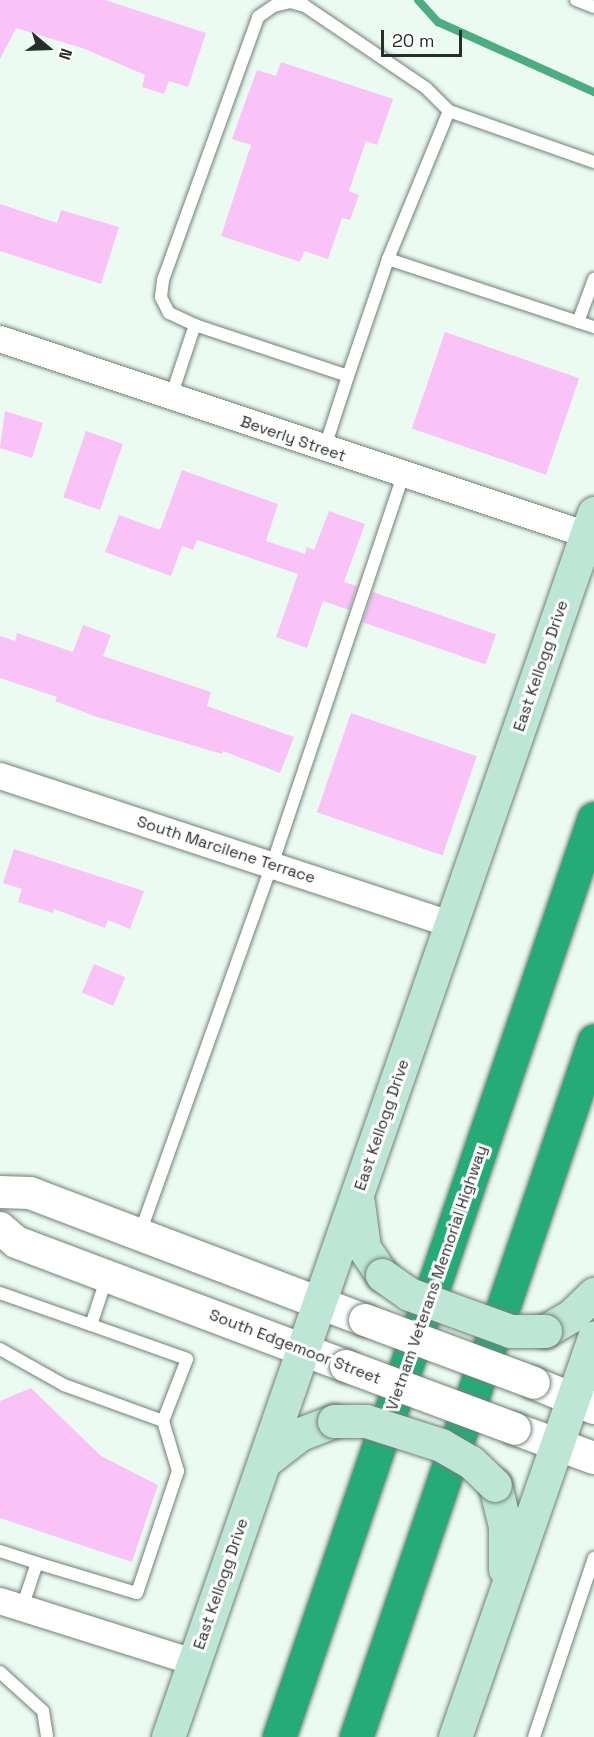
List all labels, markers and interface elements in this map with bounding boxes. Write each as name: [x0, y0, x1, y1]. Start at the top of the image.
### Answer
north arrow: [18, 18, 78, 78]
scale bar: [384, 18, 465, 56]
text: 20 m: [392, 29, 435, 52]
text: N: [54, 46, 77, 63]
street label: Beverly Street: [238, 412, 348, 466]
street label: East Kellogg Drive: [510, 598, 572, 734]
street label: South Marcilene Terrace: [134, 812, 318, 888]
street label: East Kellogg Drive: [351, 1057, 413, 1193]
street label: Vietnam Veterans Memorial Highway: [382, 1143, 492, 1413]
street label: South Edgemoor Street: [206, 1305, 384, 1389]
street label: East Kellogg Drive: [190, 1516, 252, 1652]

